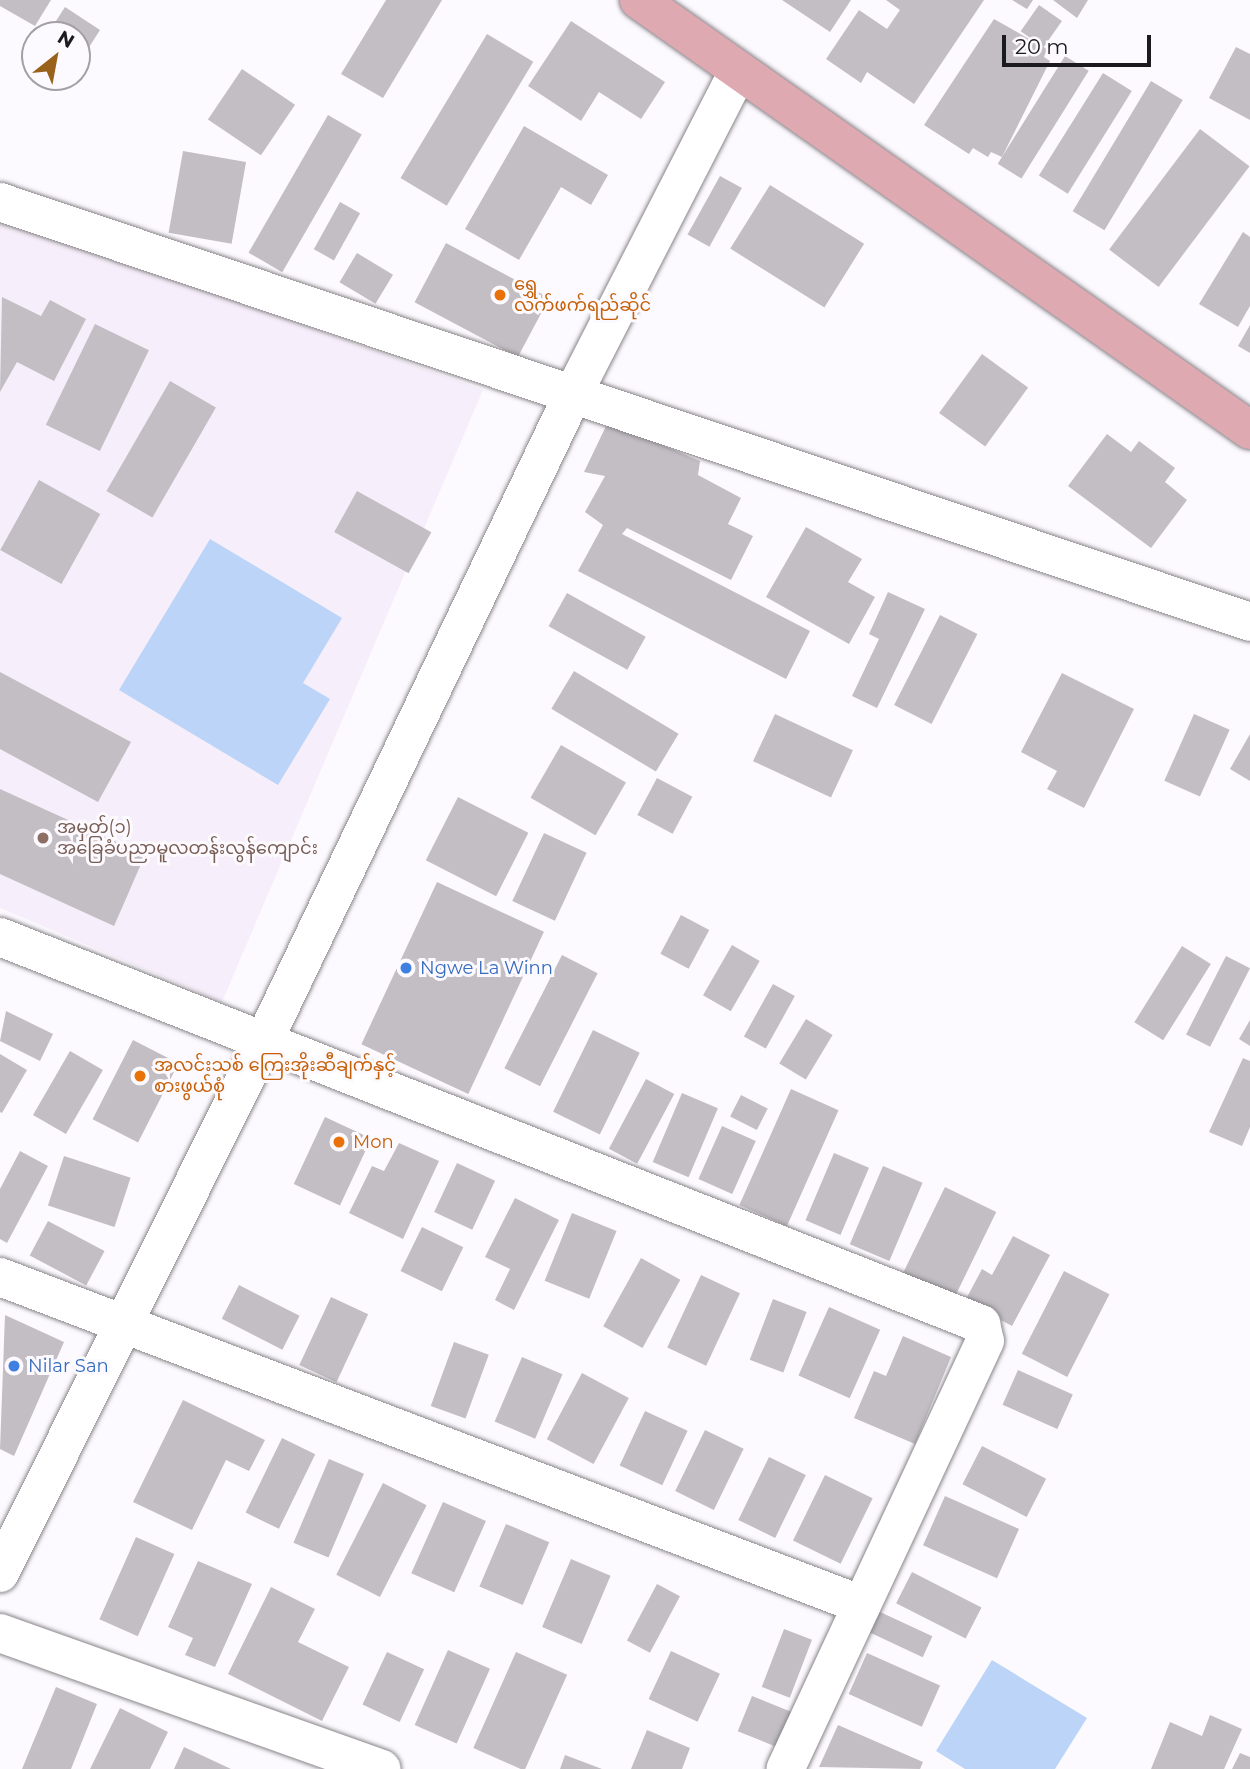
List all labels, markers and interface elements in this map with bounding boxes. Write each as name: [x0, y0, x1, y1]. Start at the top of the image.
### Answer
north arrow: [21, 21, 91, 91]
scale bar: [1005, 21, 1154, 65]
text: N: [54, 25, 79, 53]
text: 20 m: [1015, 34, 1069, 59]
place label: ရွှေ လက်ဖက်ရည်ဆိုင်: [514, 274, 651, 316]
marker: ရွှေ လက်ဖက်ရည်ဆိုင်: [492, 287, 508, 303]
place label: အမှတ်(၁) အခြေခံပညာမူလတန်းလွန်ကျောင်း: [57, 817, 318, 860]
marker: အမှတ်(၁) အခြေခံပညာမူလတန်းလွန်ကျောင်း: [35, 830, 51, 846]
place label: Ngwe La Winn: [420, 957, 553, 979]
marker: Ngwe La Winn: [398, 960, 414, 976]
place label: အလင်းသစ် ကြေးအိုးဆီချက်နှင့် စားဖွယ်စုံ: [154, 1055, 396, 1098]
marker: အလင်းသစ် ကြေးအိုးဆီချက်နှင့် စားဖွယ်စုံ: [132, 1068, 148, 1084]
place label: Mon: [353, 1131, 394, 1153]
marker: Mon: [331, 1134, 347, 1150]
place label: Nilar San: [28, 1355, 109, 1377]
marker: Nilar San: [6, 1358, 22, 1374]

